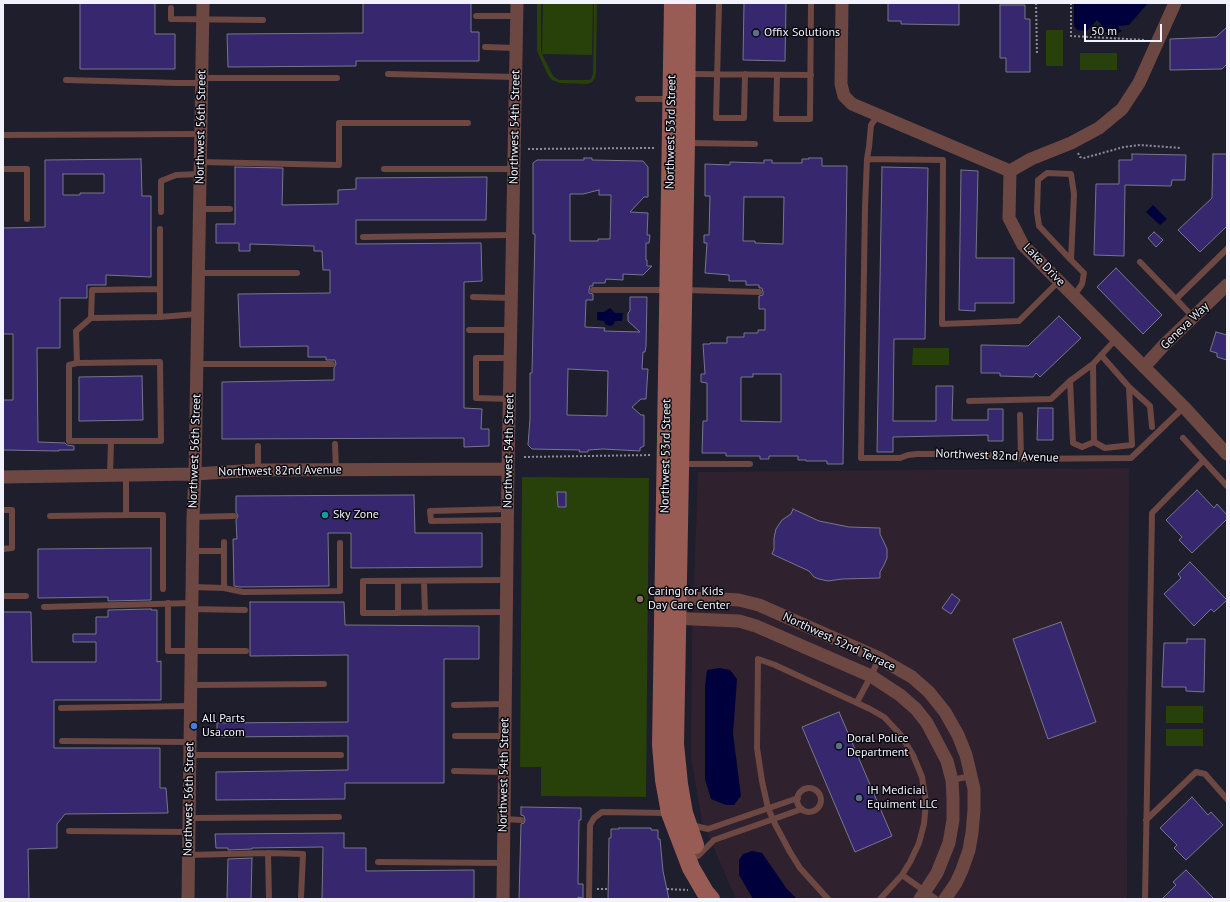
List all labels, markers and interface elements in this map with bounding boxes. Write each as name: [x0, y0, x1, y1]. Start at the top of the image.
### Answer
scale bar: [1086, 16, 1164, 42]
text: 50 m: [1091, 23, 1117, 38]
place label: Offix Solutions: [764, 26, 840, 40]
marker: Offix Solutions: [751, 28, 761, 38]
street label: Northwest 56th Street: [193, 70, 209, 184]
street label: Northwest 54th Street: [507, 70, 523, 184]
street label: Northwest 53rd Street: [663, 75, 679, 189]
street label: Lake Drive: [1020, 241, 1068, 289]
street label: Geneva Way: [1158, 299, 1212, 353]
street label: Northwest 56th Street: [186, 394, 204, 508]
street label: Northwest 54th Street: [501, 394, 517, 508]
street label: Northwest 53rd Street: [658, 399, 674, 513]
street label: Northwest 82nd Avenue: [935, 447, 1059, 465]
street label: Northwest 82nd Avenue: [218, 463, 342, 479]
place label: Sky Zone: [333, 508, 379, 522]
marker: Sky Zone: [320, 510, 330, 520]
place label: Caring for Kids Day Care Center: [648, 585, 730, 613]
marker: Caring for Kids Day Care Center: [635, 594, 645, 604]
street label: Northwest 52nd Terrace: [780, 610, 898, 674]
place label: All Parts Usa.com: [202, 712, 245, 740]
street label: Northwest 54th Street: [496, 718, 512, 832]
marker: All Parts Usa.com: [189, 721, 199, 731]
place label: Doral Police Department: [847, 732, 909, 760]
marker: Doral Police Department: [834, 741, 844, 751]
street label: Northwest 56th Street: [181, 742, 197, 856]
place label: IH Medicial Equiment LLC: [867, 784, 938, 812]
marker: IH Medicial Equiment LLC: [854, 793, 864, 803]

